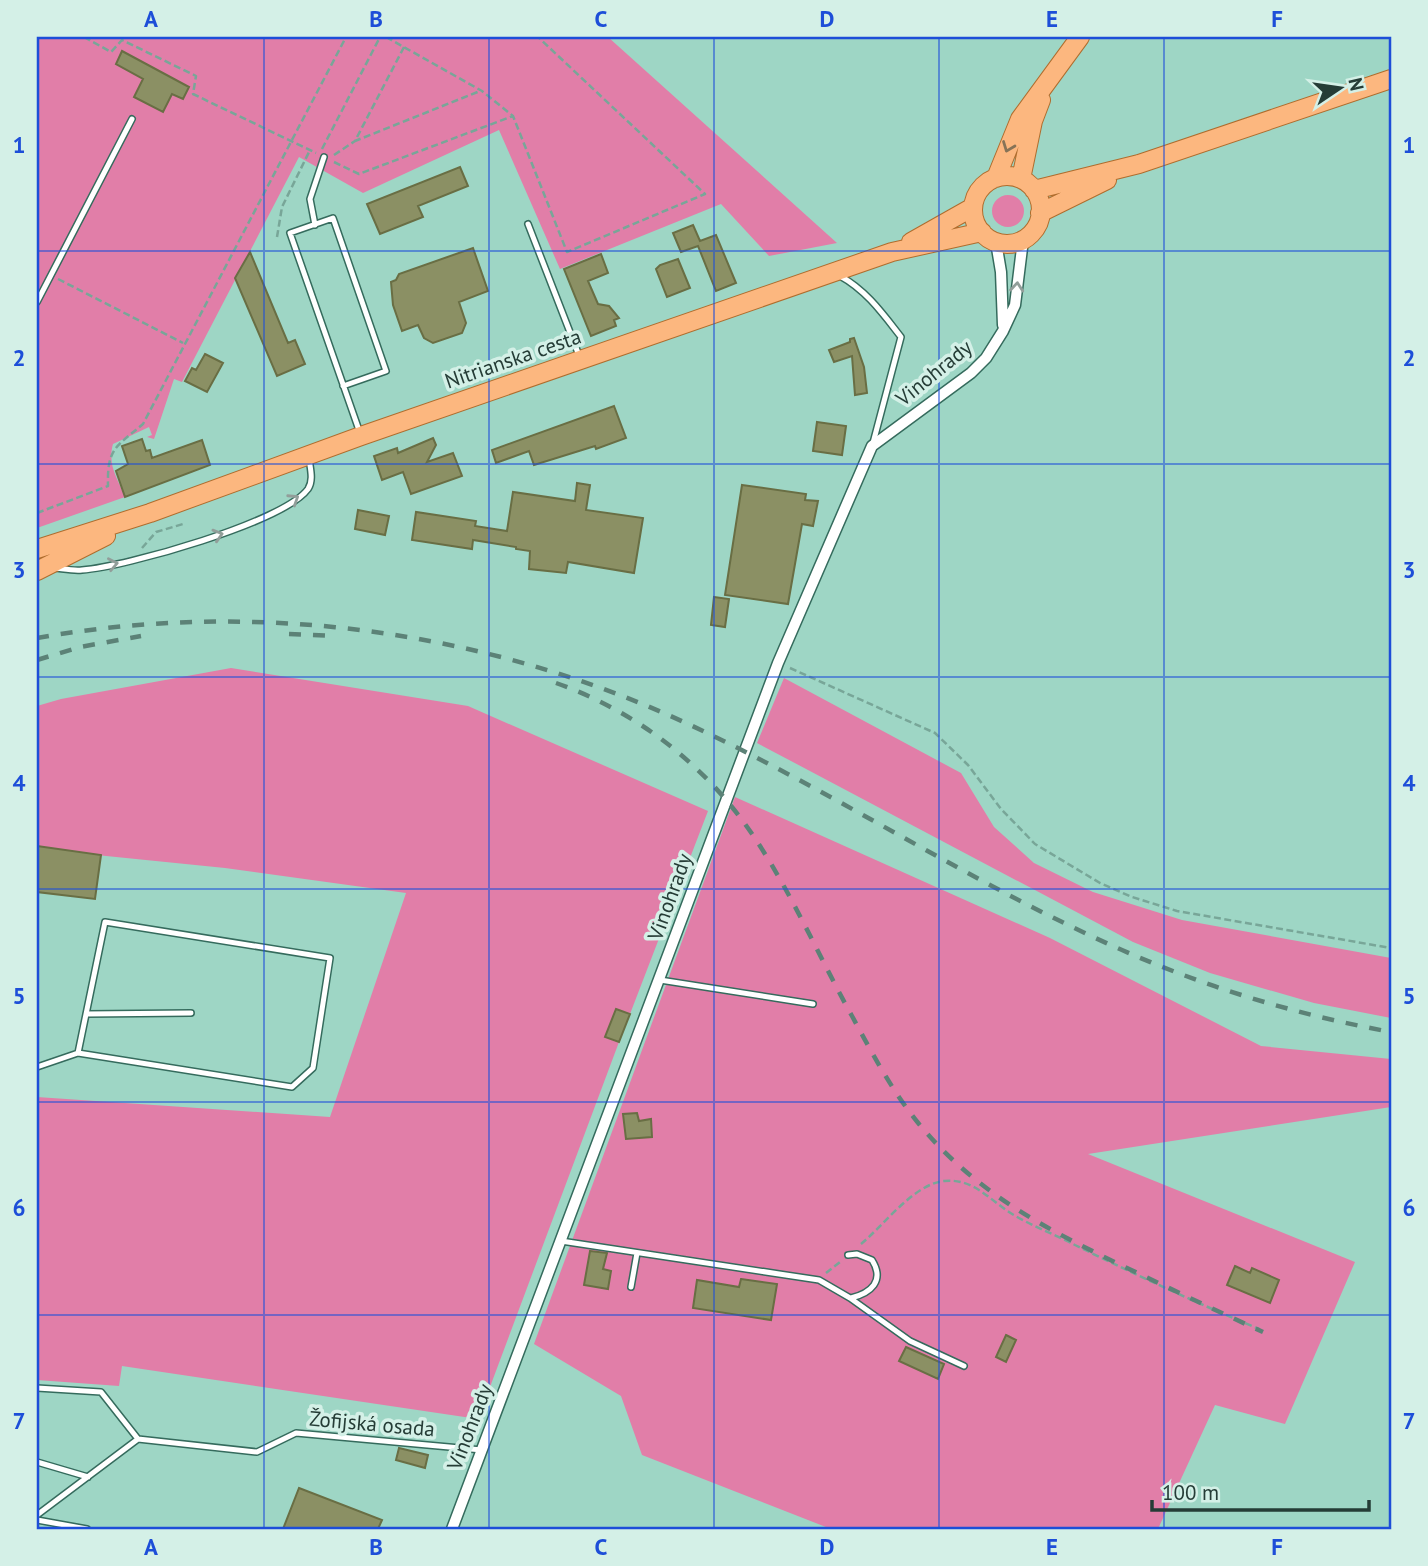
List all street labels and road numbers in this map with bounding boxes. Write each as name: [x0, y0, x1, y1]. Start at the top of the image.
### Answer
street label: Nitrianska cesta: [441, 323, 585, 394]
street label: Vinohrady: [889, 334, 977, 412]
street label: Vinohrady: [641, 850, 698, 945]
street label: Vinohrady: [440, 1380, 498, 1475]
street label: Žofijská osada: [308, 1405, 436, 1442]

